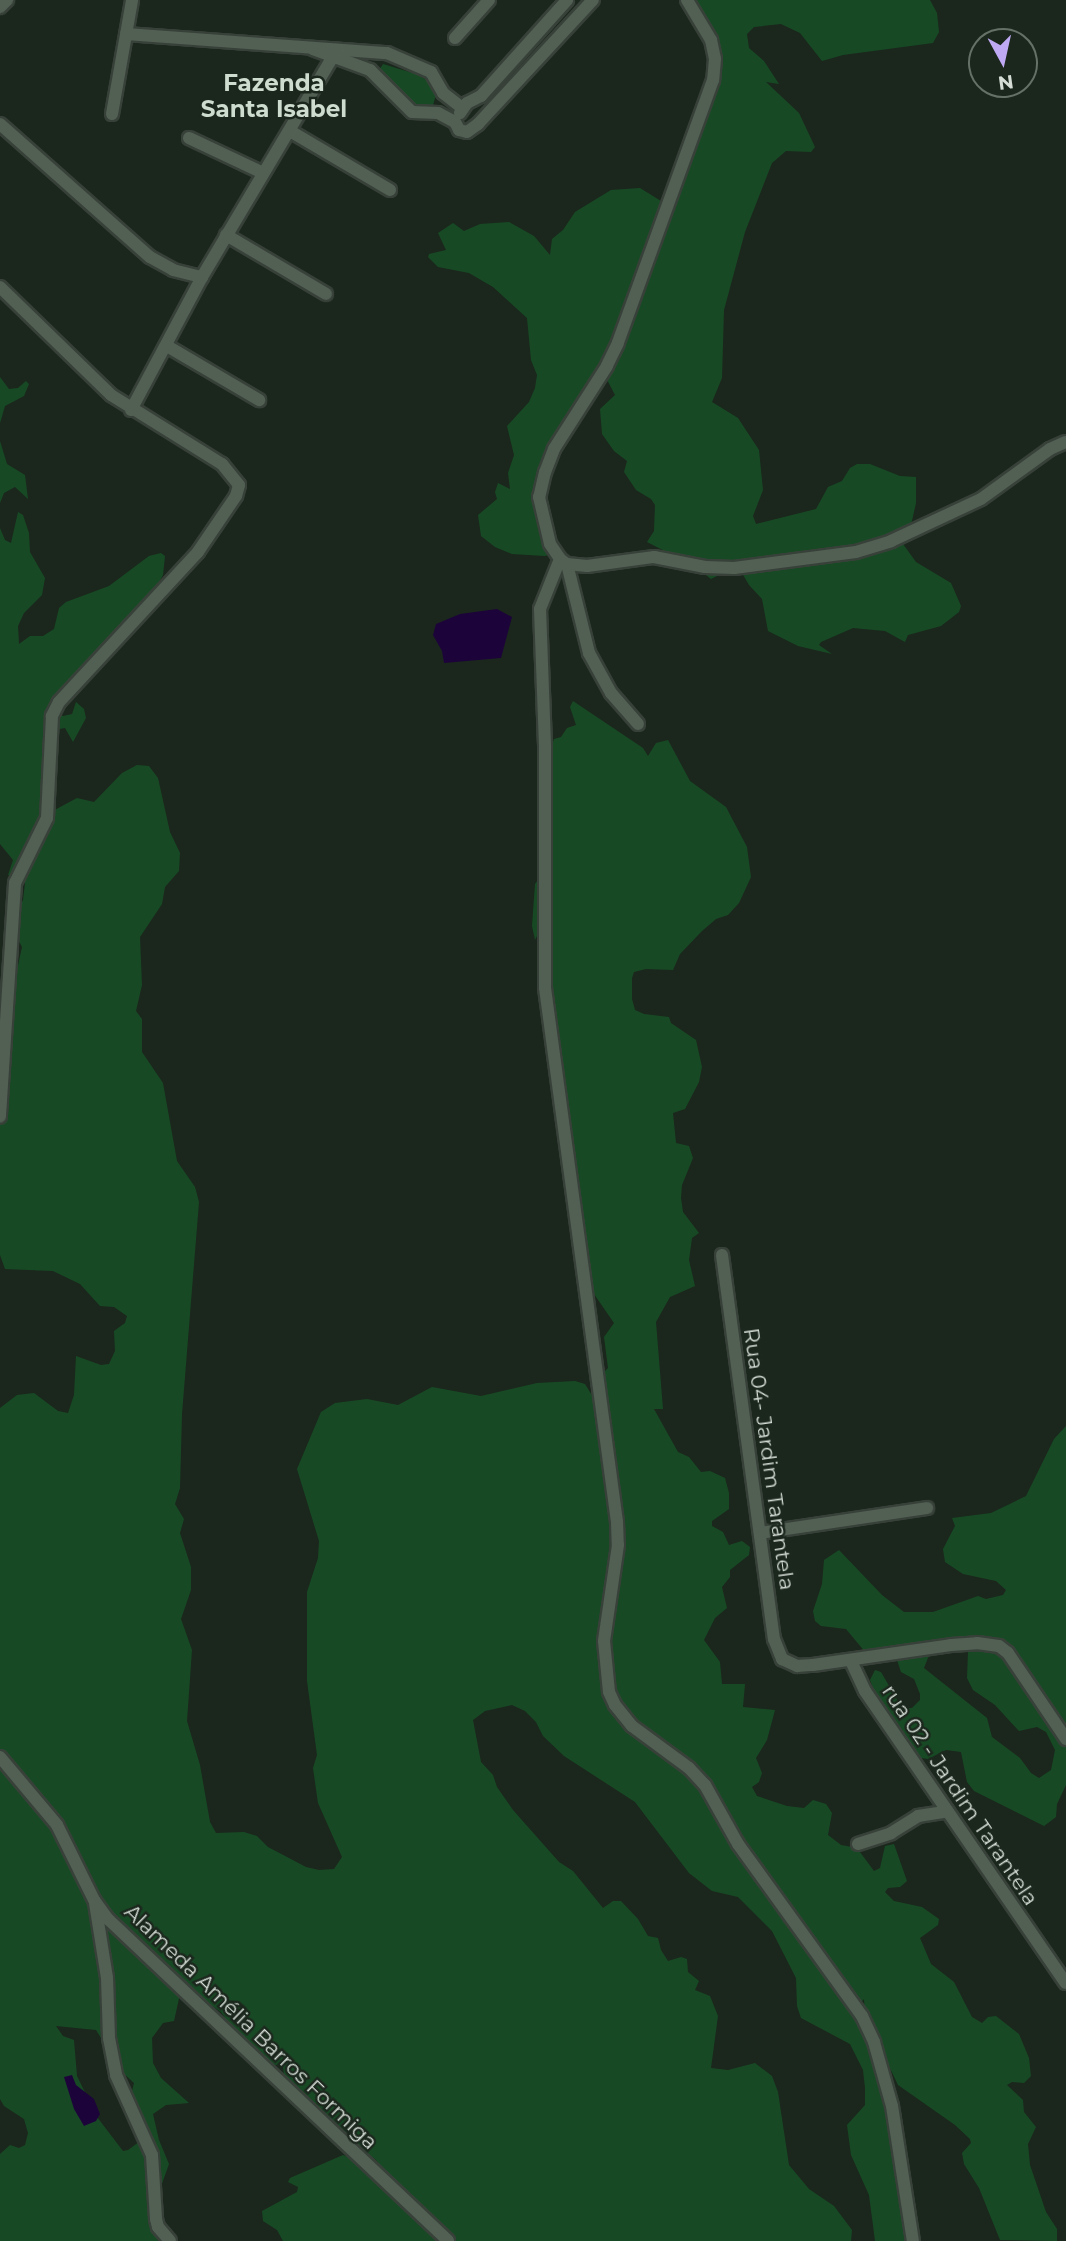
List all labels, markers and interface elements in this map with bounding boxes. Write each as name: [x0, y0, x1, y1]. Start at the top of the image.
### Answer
north arrow: [968, 28, 1038, 98]
district label: Fazenda Santa Isabel: [201, 69, 347, 123]
text: N: [997, 70, 1015, 95]
street label: Rua 04- Jardim Tarantela: [738, 1326, 800, 1592]
street label: rua 02 - Jardim Tarantela: [877, 1680, 1043, 1910]
street label: Alameda Amélia Barros Formiga: [119, 1899, 383, 2155]

